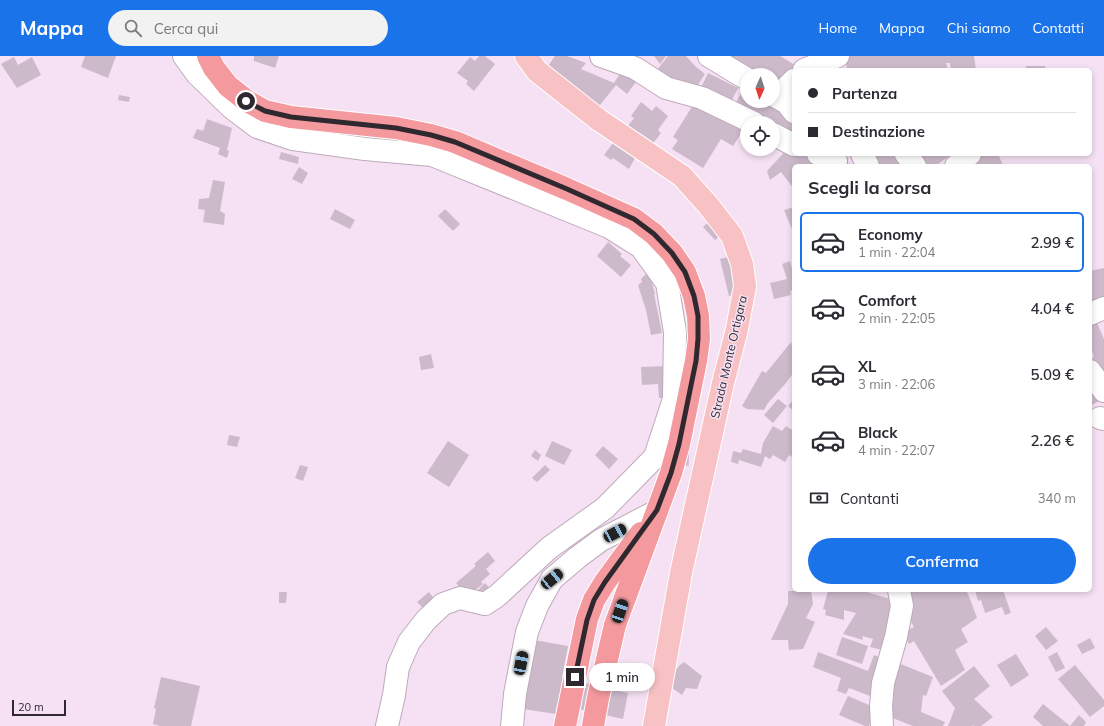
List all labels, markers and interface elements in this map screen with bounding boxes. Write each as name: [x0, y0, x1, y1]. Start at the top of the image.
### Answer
search box: [108, 10, 388, 46]
text: Mappa: [20, 16, 84, 40]
icon: search: [122, 17, 144, 39]
text: Cerca qui: [154, 19, 218, 38]
text: Home: [818, 19, 857, 37]
text: Mappa: [879, 19, 925, 37]
text: Chi siamo: [947, 19, 1010, 37]
text: Contatti: [1032, 19, 1084, 37]
north arrow: [740, 68, 780, 108]
map controls: [740, 68, 780, 156]
text: Partenza: [832, 84, 897, 103]
route start: [237, 92, 255, 110]
button: locate: [740, 116, 780, 156]
text: Destinazione: [832, 122, 925, 141]
text: Scegli la corsa: [808, 176, 931, 199]
icon: car: [810, 224, 846, 260]
text: Economy: [858, 225, 923, 244]
text: 2.99 €: [1030, 233, 1074, 252]
text: 1 min · 22:04: [858, 244, 935, 260]
icon: car: [810, 290, 846, 326]
text: Comfort: [858, 291, 916, 310]
street label: Strada Monte Ortigara: [707, 294, 750, 420]
text: 4.04 €: [1030, 299, 1074, 318]
text: 2 min · 22:05: [858, 310, 935, 326]
icon: car: [810, 356, 846, 392]
text: XL: [858, 357, 876, 376]
text: 5.09 €: [1030, 365, 1074, 384]
text: 3 min · 22:06: [858, 376, 935, 392]
icon: car: [810, 422, 846, 458]
text: Black: [858, 423, 897, 442]
text: 2.26 €: [1030, 431, 1074, 450]
text: 4 min · 22:07: [858, 442, 935, 458]
icon: cash: [808, 487, 830, 509]
text: Contanti: [840, 489, 899, 508]
text: 340 m: [1038, 490, 1076, 506]
car: [602, 522, 628, 544]
button: Conferma: [808, 538, 1076, 584]
car: [539, 567, 565, 591]
car: [610, 598, 630, 624]
car: [513, 650, 529, 676]
callout: 1 min: [589, 663, 655, 691]
route end: [566, 668, 584, 686]
text: 1 min: [605, 669, 639, 685]
scale bar: [12, 698, 66, 717]
text: 20 m: [18, 700, 44, 714]

